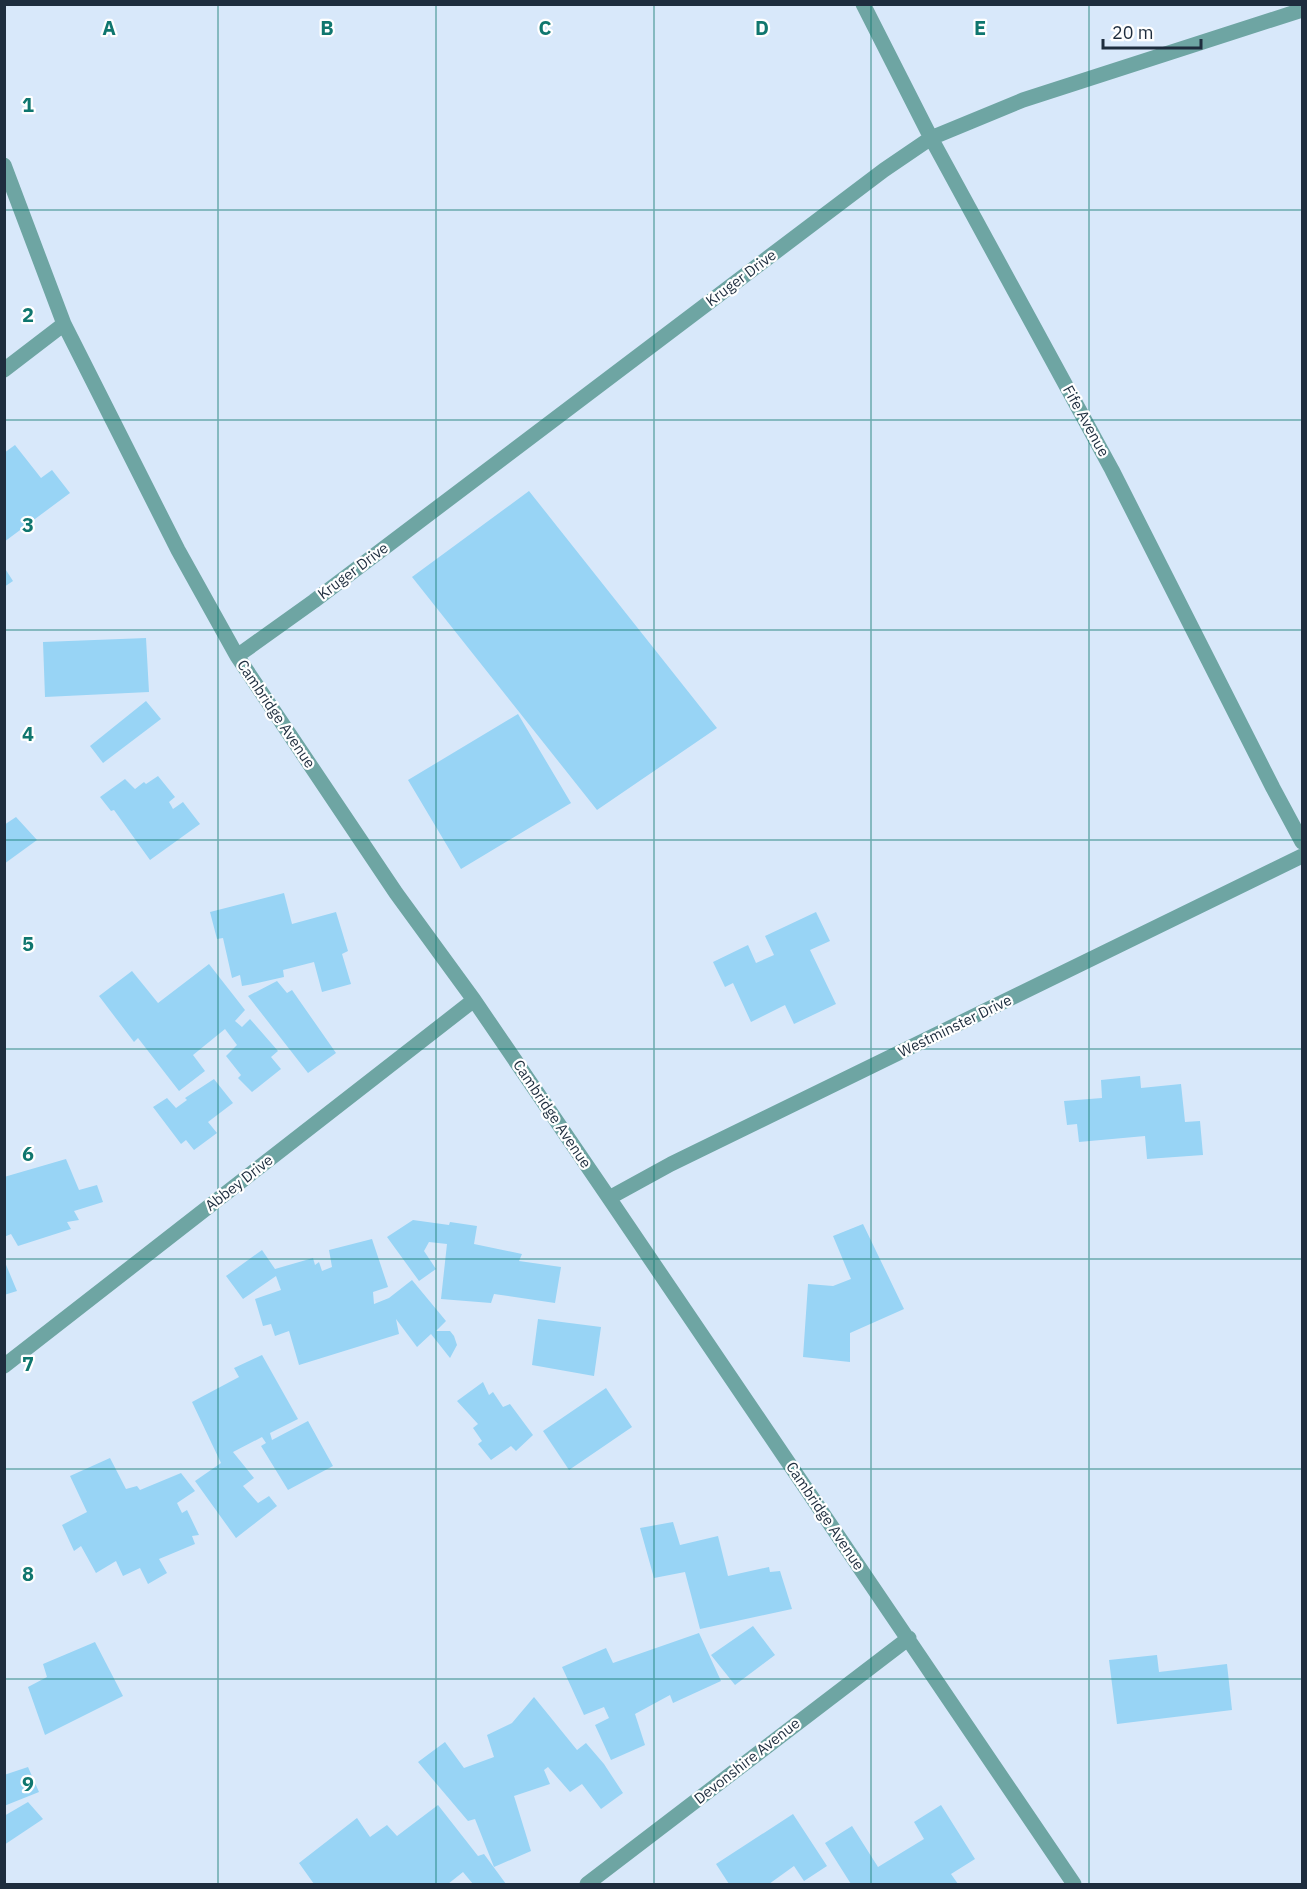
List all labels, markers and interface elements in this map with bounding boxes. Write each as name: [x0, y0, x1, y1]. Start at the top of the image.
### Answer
scale bar: [1103, 12, 1200, 50]
text: A: [102, 14, 116, 41]
text: B: [320, 14, 334, 41]
text: C: [538, 14, 552, 41]
text: D: [755, 14, 769, 41]
text: E: [974, 14, 986, 41]
text: 20 m: [1112, 21, 1154, 44]
text: 1: [22, 91, 34, 118]
street label: Kruger Drive: [702, 245, 780, 310]
text: 2: [22, 301, 34, 328]
street label: Fife Avenue: [1059, 382, 1114, 460]
text: 3: [22, 511, 34, 538]
street label: Kruger Drive: [314, 538, 392, 603]
street label: Cambridge Avenue: [233, 656, 320, 772]
text: 4: [22, 720, 34, 747]
text: 5: [22, 930, 34, 957]
street label: Westminster Drive: [895, 990, 1015, 1061]
street label: Cambridge Avenue: [509, 1056, 596, 1172]
text: 6: [22, 1140, 34, 1167]
street label: Abbey Drive: [201, 1150, 276, 1215]
text: 7: [22, 1350, 34, 1377]
street label: Cambridge Avenue: [782, 1458, 869, 1574]
text: 8: [22, 1560, 34, 1587]
street label: Devonshire Avenue: [690, 1713, 803, 1808]
text: 9: [22, 1770, 34, 1797]

